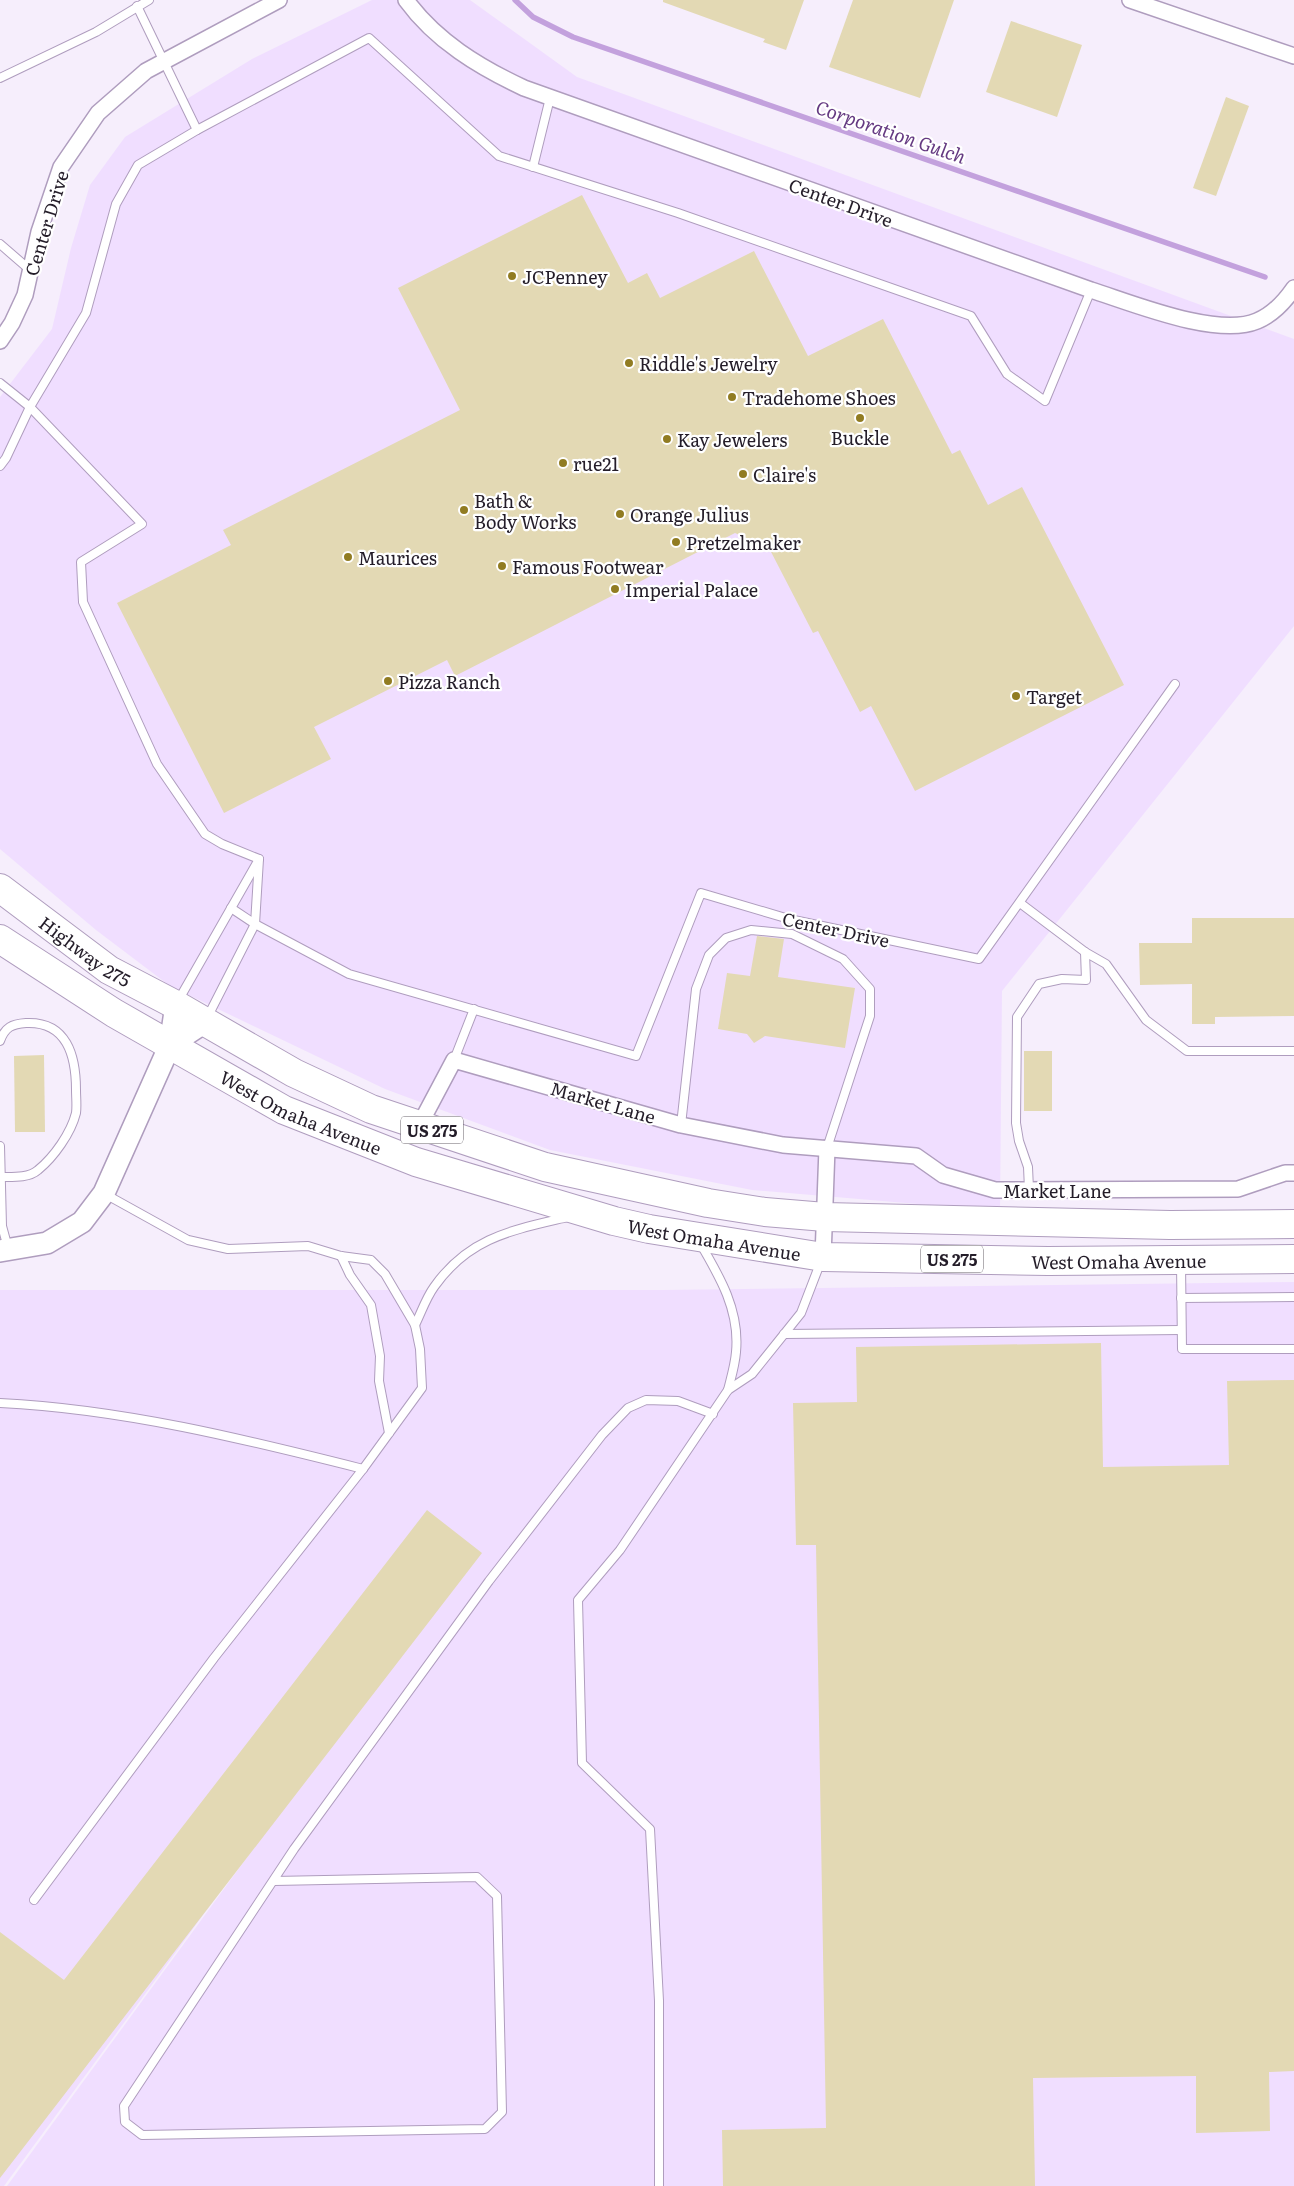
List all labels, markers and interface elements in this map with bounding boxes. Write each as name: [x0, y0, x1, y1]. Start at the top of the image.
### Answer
water label: Corporation Gulch: [812, 92, 970, 170]
street label: Center Drive: [17, 167, 75, 279]
street label: Center Drive: [785, 171, 897, 233]
place label: JCPenney: [522, 263, 608, 290]
marker: JCPenney: [506, 270, 518, 282]
place label: Riddle's Jewelry: [639, 350, 778, 377]
marker: Riddle's Jewelry: [623, 357, 635, 369]
place label: Tradehome Shoes: [742, 384, 896, 411]
marker: Tradehome Shoes: [726, 391, 738, 403]
marker: Buckle: [854, 412, 866, 424]
place label: Buckle: [831, 424, 889, 451]
place label: Kay Jewelers: [677, 426, 787, 453]
marker: Kay Jewelers: [661, 433, 673, 445]
place label: rue21: [573, 450, 619, 477]
marker: rue21: [557, 457, 569, 469]
place label: Claire's: [753, 461, 816, 488]
marker: Claire's: [737, 468, 749, 480]
place label: Bath & Body Works: [474, 487, 576, 535]
place label: Orange Julius: [630, 501, 749, 528]
marker: Bath & Body Works: [458, 504, 470, 516]
marker: Orange Julius: [614, 508, 626, 520]
place label: Pretzelmaker: [686, 529, 801, 556]
marker: Pretzelmaker: [670, 536, 682, 548]
place label: Maurices: [358, 544, 437, 571]
marker: Maurices: [342, 551, 354, 563]
place label: Famous Footwear: [512, 553, 664, 580]
marker: Famous Footwear: [496, 560, 508, 572]
place label: Imperial Palace: [625, 576, 758, 603]
marker: Imperial Palace: [609, 583, 621, 595]
place label: Pizza Ranch: [398, 668, 501, 695]
marker: Pizza Ranch: [382, 675, 394, 687]
place label: Target: [1026, 683, 1083, 710]
marker: Target: [1010, 690, 1022, 702]
street label: Center Drive: [780, 904, 892, 954]
street label: Highway 275: [34, 909, 136, 993]
street label: West Omaha Avenue: [215, 1063, 386, 1161]
street label: Market Lane: [547, 1074, 659, 1130]
road number: US 275: [401, 1116, 463, 1144]
street label: Market Lane: [1003, 1177, 1111, 1204]
street label: West Omaha Avenue: [625, 1211, 803, 1267]
road number: US 275: [921, 1246, 983, 1272]
street label: West Omaha Avenue: [1031, 1246, 1206, 1275]

